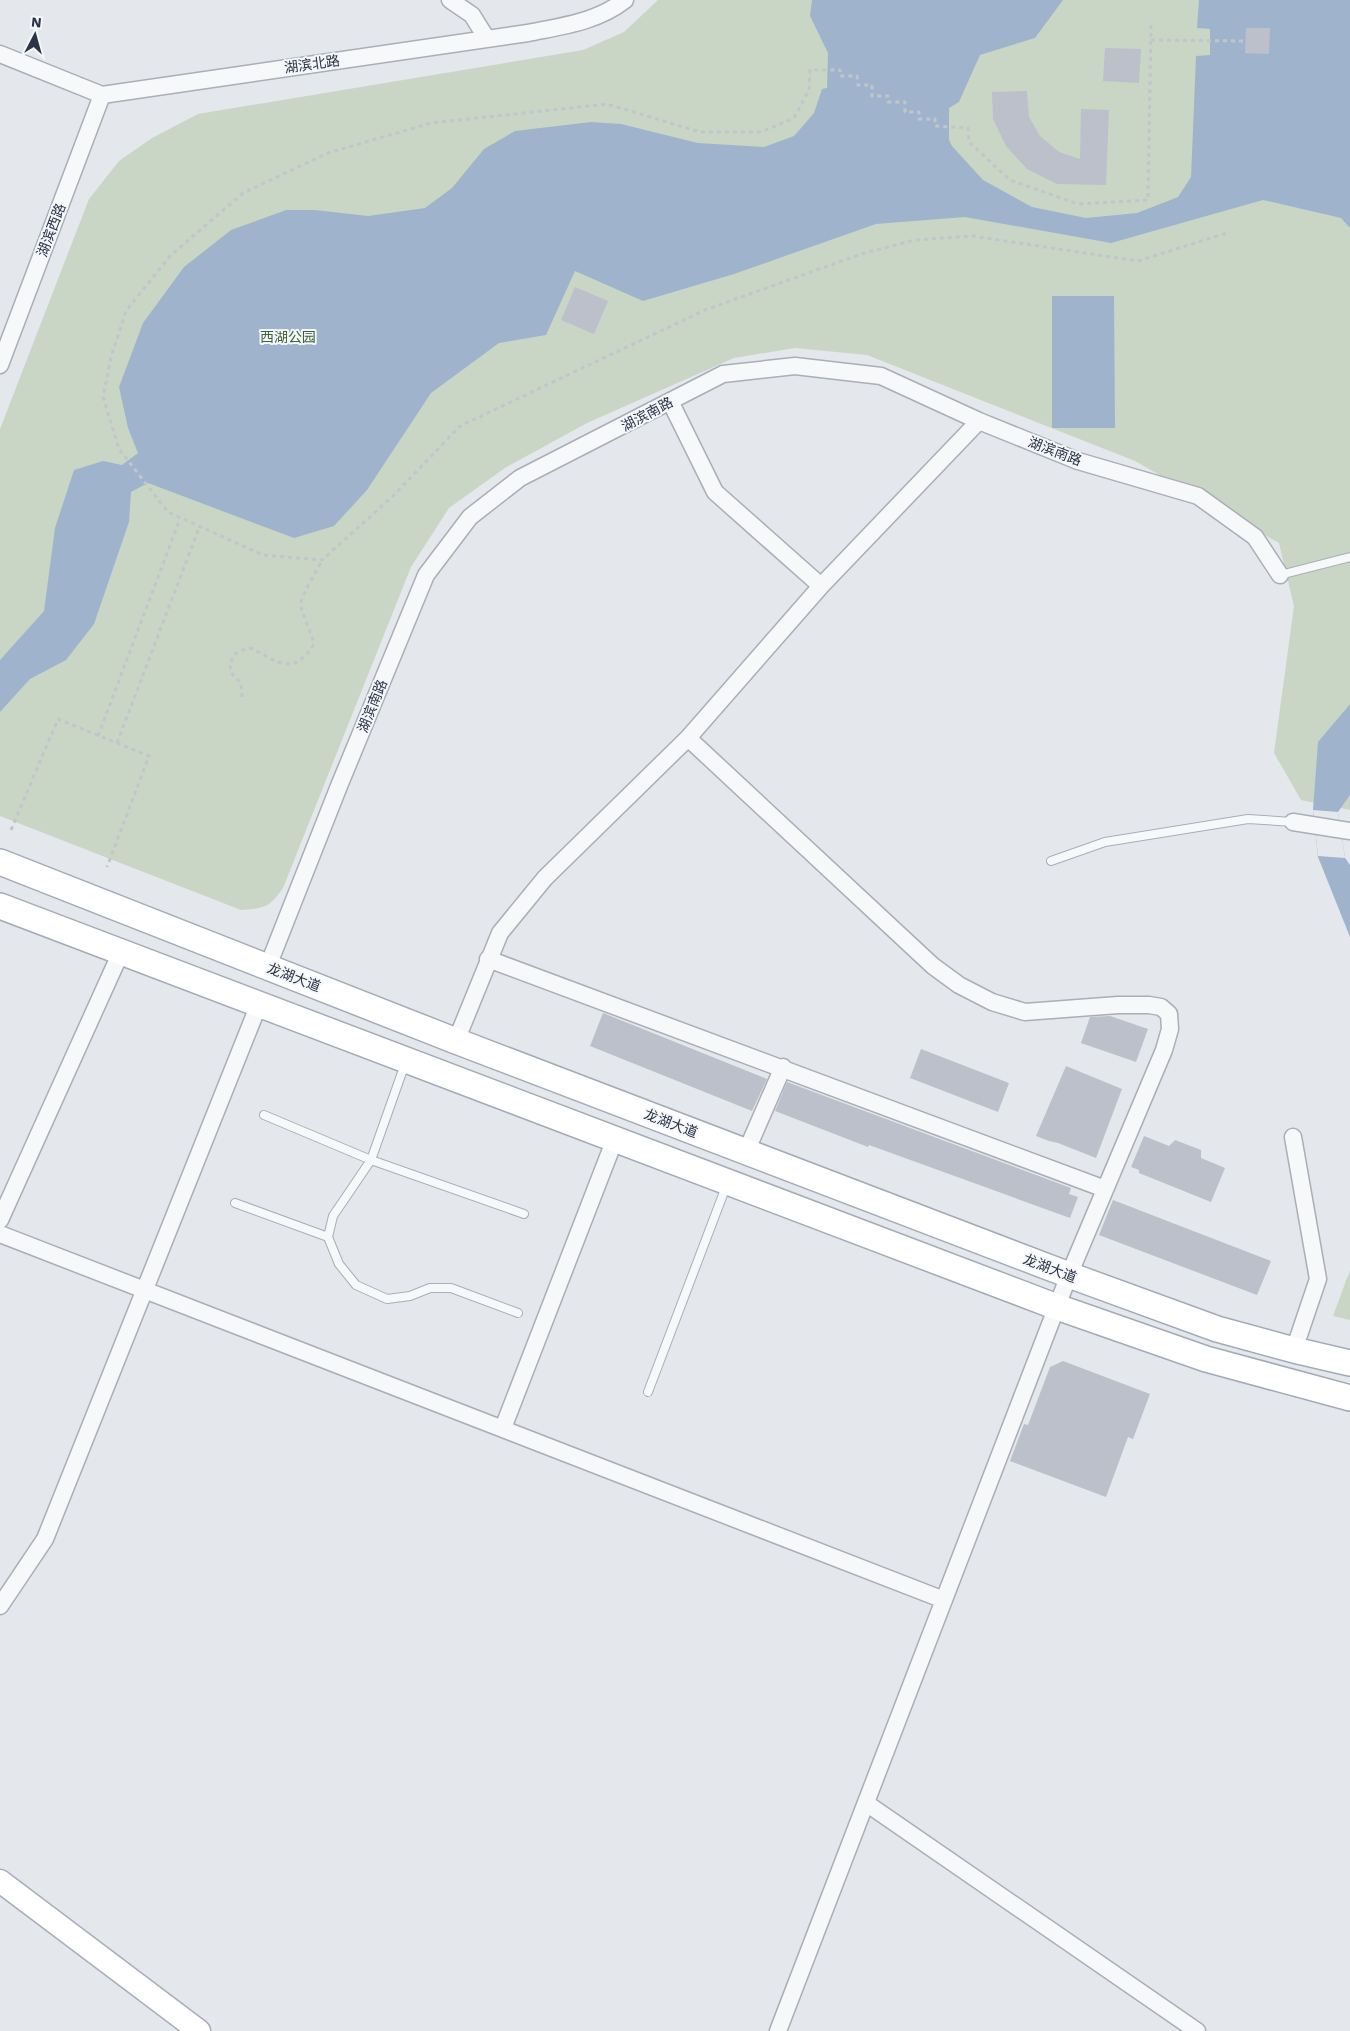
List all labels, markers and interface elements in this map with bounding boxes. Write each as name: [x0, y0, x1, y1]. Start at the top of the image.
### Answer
north arrow: [10, 10, 60, 60]
text: N: [30, 14, 42, 31]
street label: 湖滨北路: [283, 52, 341, 76]
street label: 湖滨西路: [33, 201, 69, 259]
park label: 西湖公园: [260, 329, 316, 345]
street label: 湖滨南路: [619, 394, 675, 434]
street label: 湖滨南路: [1026, 433, 1084, 469]
street label: 湖滨南路: [354, 677, 390, 735]
street label: 龙湖大道: [265, 959, 323, 995]
street label: 龙湖大道: [642, 1105, 700, 1141]
street label: 龙湖大道: [1021, 1250, 1079, 1286]

